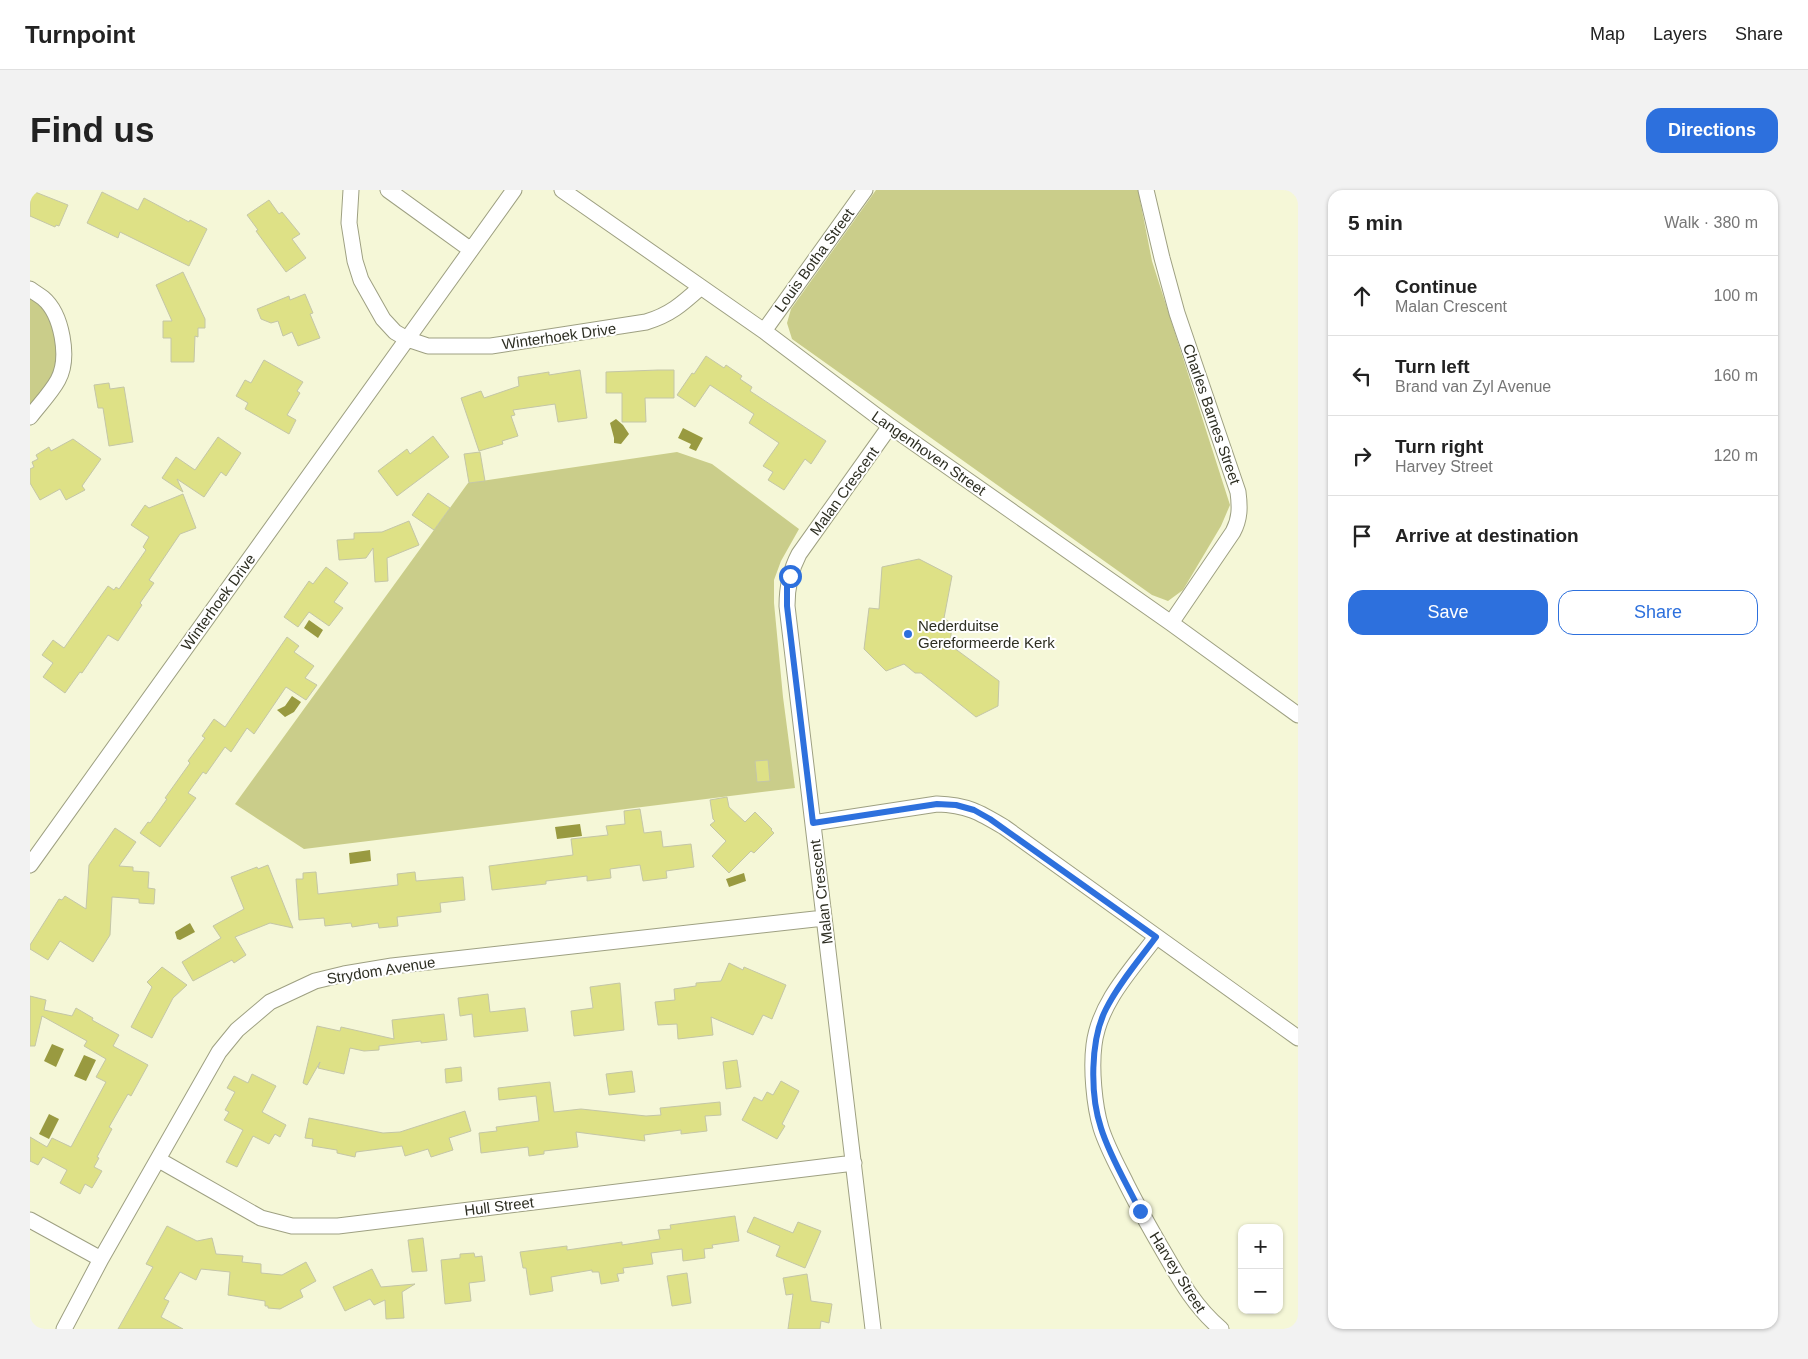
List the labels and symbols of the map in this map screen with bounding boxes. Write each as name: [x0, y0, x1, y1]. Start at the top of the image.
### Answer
street label: Louis Botha Street: [771, 204, 858, 315]
street label: Winterhoek Drive: [501, 320, 617, 352]
street label: Charles Barnes Street: [1180, 341, 1244, 487]
street label: Langenhoven Street: [869, 407, 990, 499]
street label: Malan Crescent: [806, 443, 882, 538]
street label: Winterhoek Drive: [177, 550, 259, 654]
route start: [779, 565, 802, 588]
place label: Nederduitse Gereformeerde Kerk: [918, 617, 1055, 651]
marker: Nederduitse Gereformeerde Kerk: [902, 628, 914, 640]
street label: Malan Crescent: [806, 838, 836, 945]
street label: Strydom Avenue: [325, 953, 437, 987]
street label: Hull Street: [463, 1193, 536, 1219]
route end: [1129, 1200, 1152, 1223]
street label: Harvey Street: [1146, 1229, 1210, 1316]

